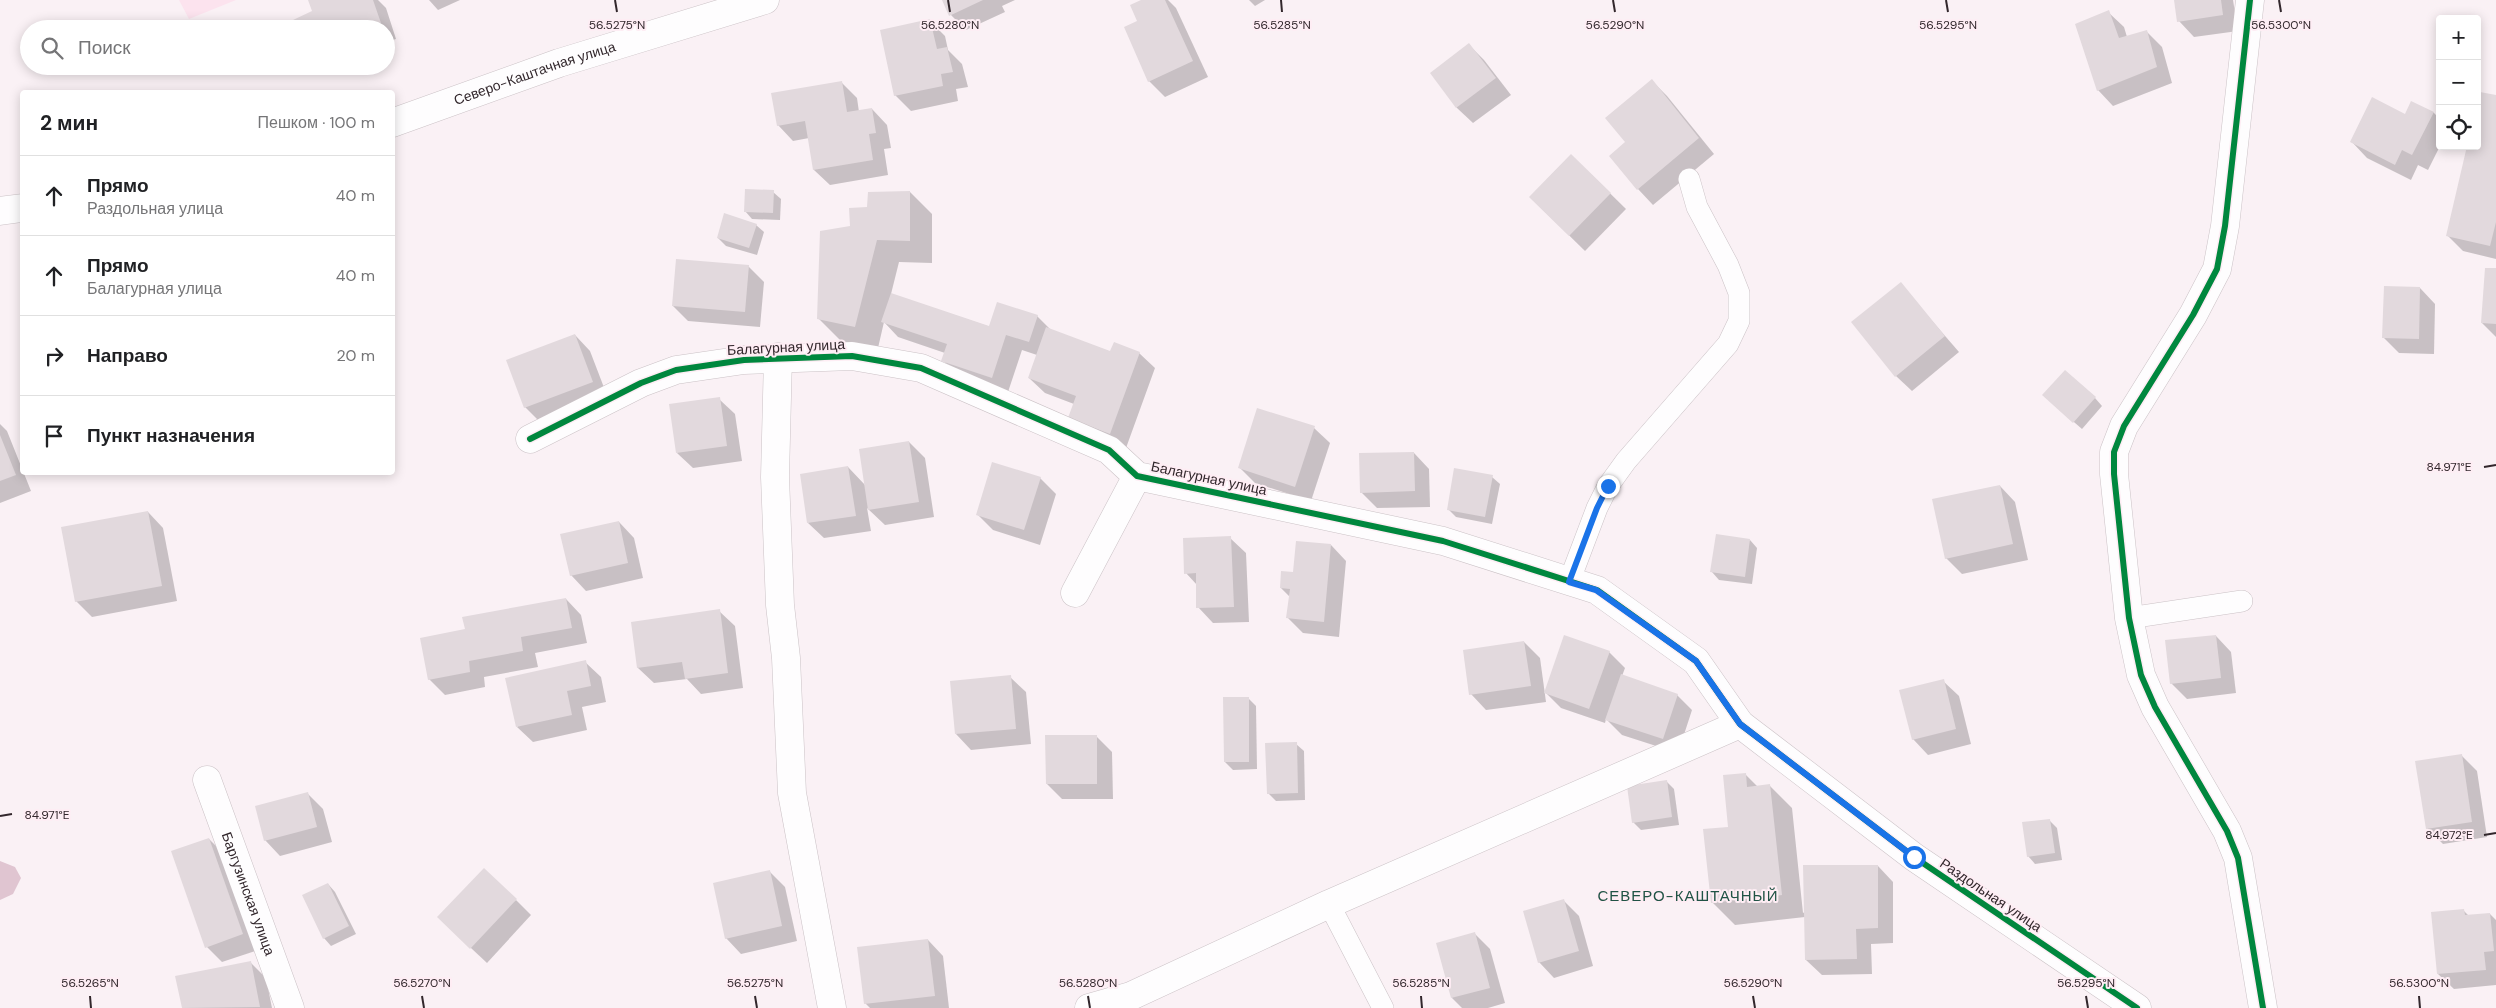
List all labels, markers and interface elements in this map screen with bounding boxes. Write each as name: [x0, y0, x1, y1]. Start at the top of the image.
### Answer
map controls: [2436, 15, 2481, 150]
button: +: [2436, 15, 2481, 60]
text: 56.5275°N: [589, 17, 645, 33]
text: 56.5280°N: [921, 17, 979, 33]
text: 56.5285°N: [1253, 17, 1311, 33]
text: 56.5290°N: [1586, 17, 1644, 33]
text: 56.5295°N: [1919, 17, 1977, 33]
text: 56.5300°N: [2251, 17, 2311, 33]
search box: [20, 20, 395, 75]
icon: search: [38, 34, 66, 62]
text: Поиск: [78, 35, 131, 60]
street label: Северо-Каштачная улица: [451, 37, 618, 109]
button: −: [2436, 60, 2481, 105]
button: locate: [2436, 105, 2481, 150]
text: 2 мин: [40, 109, 98, 137]
text: Пешком · 100 m: [258, 112, 375, 133]
text: Прямо: [87, 173, 149, 198]
icon: ahead: [40, 182, 68, 210]
text: 40 m: [336, 185, 375, 206]
text: Раздольная улица: [87, 198, 223, 219]
text: Прямо: [87, 253, 149, 278]
icon: ahead: [40, 262, 68, 290]
text: 40 m: [336, 265, 375, 286]
text: Балагурная улица: [87, 278, 222, 299]
street label: Балагурная улица: [727, 335, 846, 359]
icon: right: [40, 342, 68, 370]
text: Направо: [87, 343, 168, 368]
text: 20 m: [336, 345, 375, 366]
icon: arrive: [40, 422, 68, 450]
text: Пункт назначения: [87, 423, 255, 448]
street label: Балагурная улица: [1149, 457, 1269, 499]
text: 84.971°E: [2427, 459, 2472, 475]
route end: [1597, 475, 1620, 498]
text: 84.971°E: [25, 807, 70, 823]
text: 84.972°E: [2425, 827, 2473, 843]
street label: Баргузинская улица: [218, 830, 279, 958]
route start: [1903, 846, 1926, 869]
street label: Раздольная улица: [1937, 854, 2046, 936]
district label: СЕВЕРО-КАШТАЧНЫЙ: [1597, 886, 1779, 906]
text: 56.5265°N: [61, 975, 119, 991]
text: 56.5270°N: [393, 975, 451, 991]
text: 56.5275°N: [727, 975, 783, 991]
text: 56.5280°N: [1059, 975, 1117, 991]
text: 56.5285°N: [1392, 975, 1450, 991]
text: 56.5290°N: [1724, 975, 1782, 991]
text: 56.5295°N: [2057, 975, 2115, 991]
text: 56.5300°N: [2389, 975, 2449, 991]

